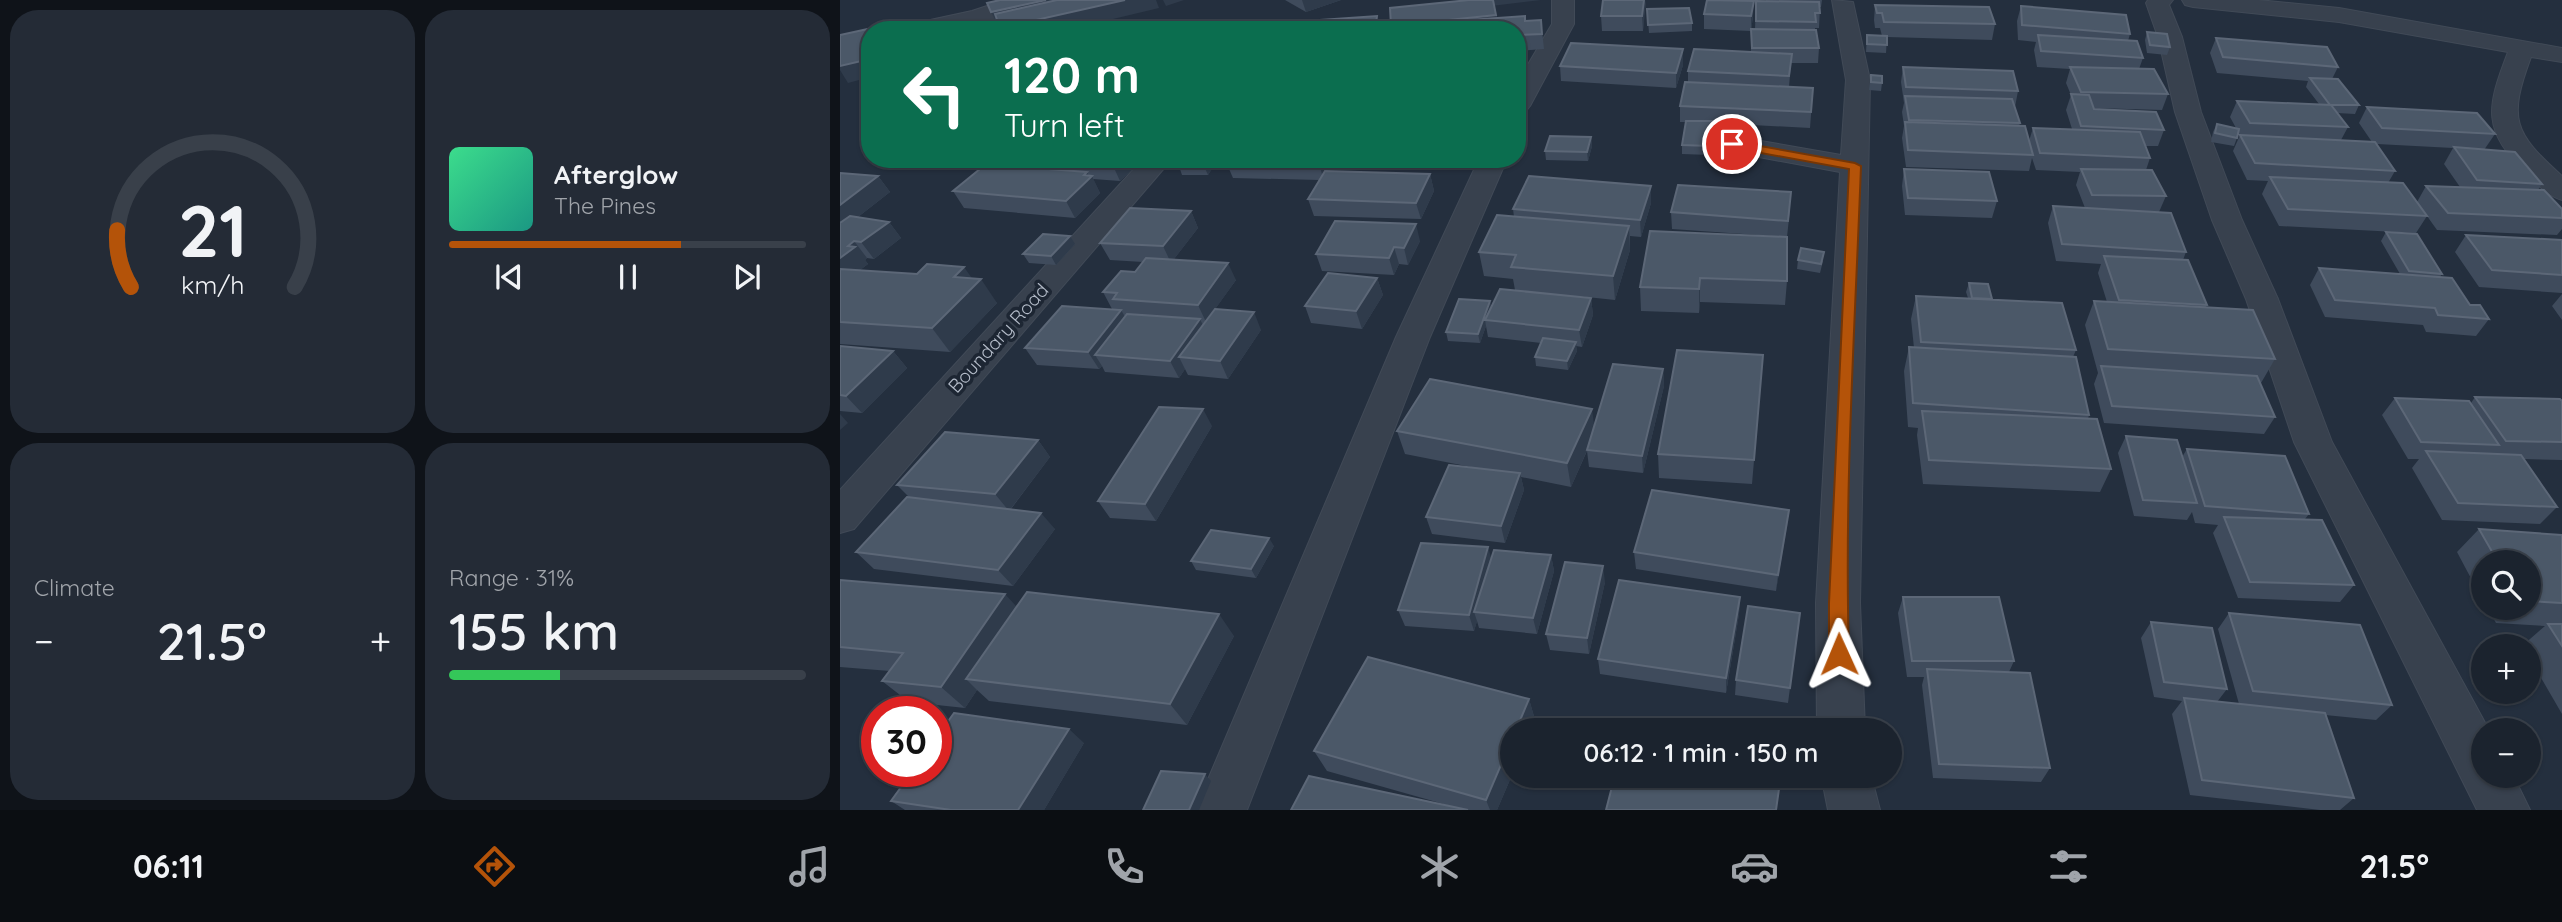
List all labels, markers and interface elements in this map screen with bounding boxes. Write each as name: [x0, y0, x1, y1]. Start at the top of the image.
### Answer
text: 120 m: [1004, 44, 1140, 105]
icon: left: [889, 49, 980, 140]
text: Turn left: [1004, 105, 1125, 145]
pin: [1702, 114, 1762, 174]
icon: arrive: [1713, 125, 1751, 163]
text: Afterglow: [554, 158, 678, 191]
text: 21: [178, 185, 247, 276]
text: The Pines: [554, 191, 656, 220]
icon: previous: [490, 258, 528, 296]
icon: pause: [609, 258, 647, 296]
icon: next: [728, 258, 766, 296]
text: km/h: [181, 269, 244, 300]
street label: Boundary Road: [943, 278, 1053, 398]
map controls: [2471, 550, 2541, 788]
button: search: [2471, 550, 2541, 620]
text: Range · 31%: [449, 563, 574, 592]
text: Climate: [34, 573, 115, 602]
text: 155 km: [449, 598, 619, 663]
text: 21.5°: [157, 608, 267, 673]
text: −: [34, 617, 54, 665]
text: +: [370, 617, 391, 665]
position arrow: [1802, 617, 1876, 691]
button: +: [2471, 634, 2541, 704]
speed limit sign: 30: [861, 696, 952, 787]
button: −: [2471, 718, 2541, 788]
text: 06:12 · 1 min · 150 m: [1584, 736, 1819, 769]
icon: directions: [470, 842, 519, 891]
icon: music: [785, 842, 834, 891]
icon: phone: [1100, 842, 1149, 891]
icon: climate: [1415, 842, 1464, 891]
icon: car: [1730, 842, 1779, 891]
icon: filters: [2044, 842, 2093, 891]
text: 06:11: [133, 846, 204, 886]
text: 21.5°: [2359, 846, 2429, 886]

